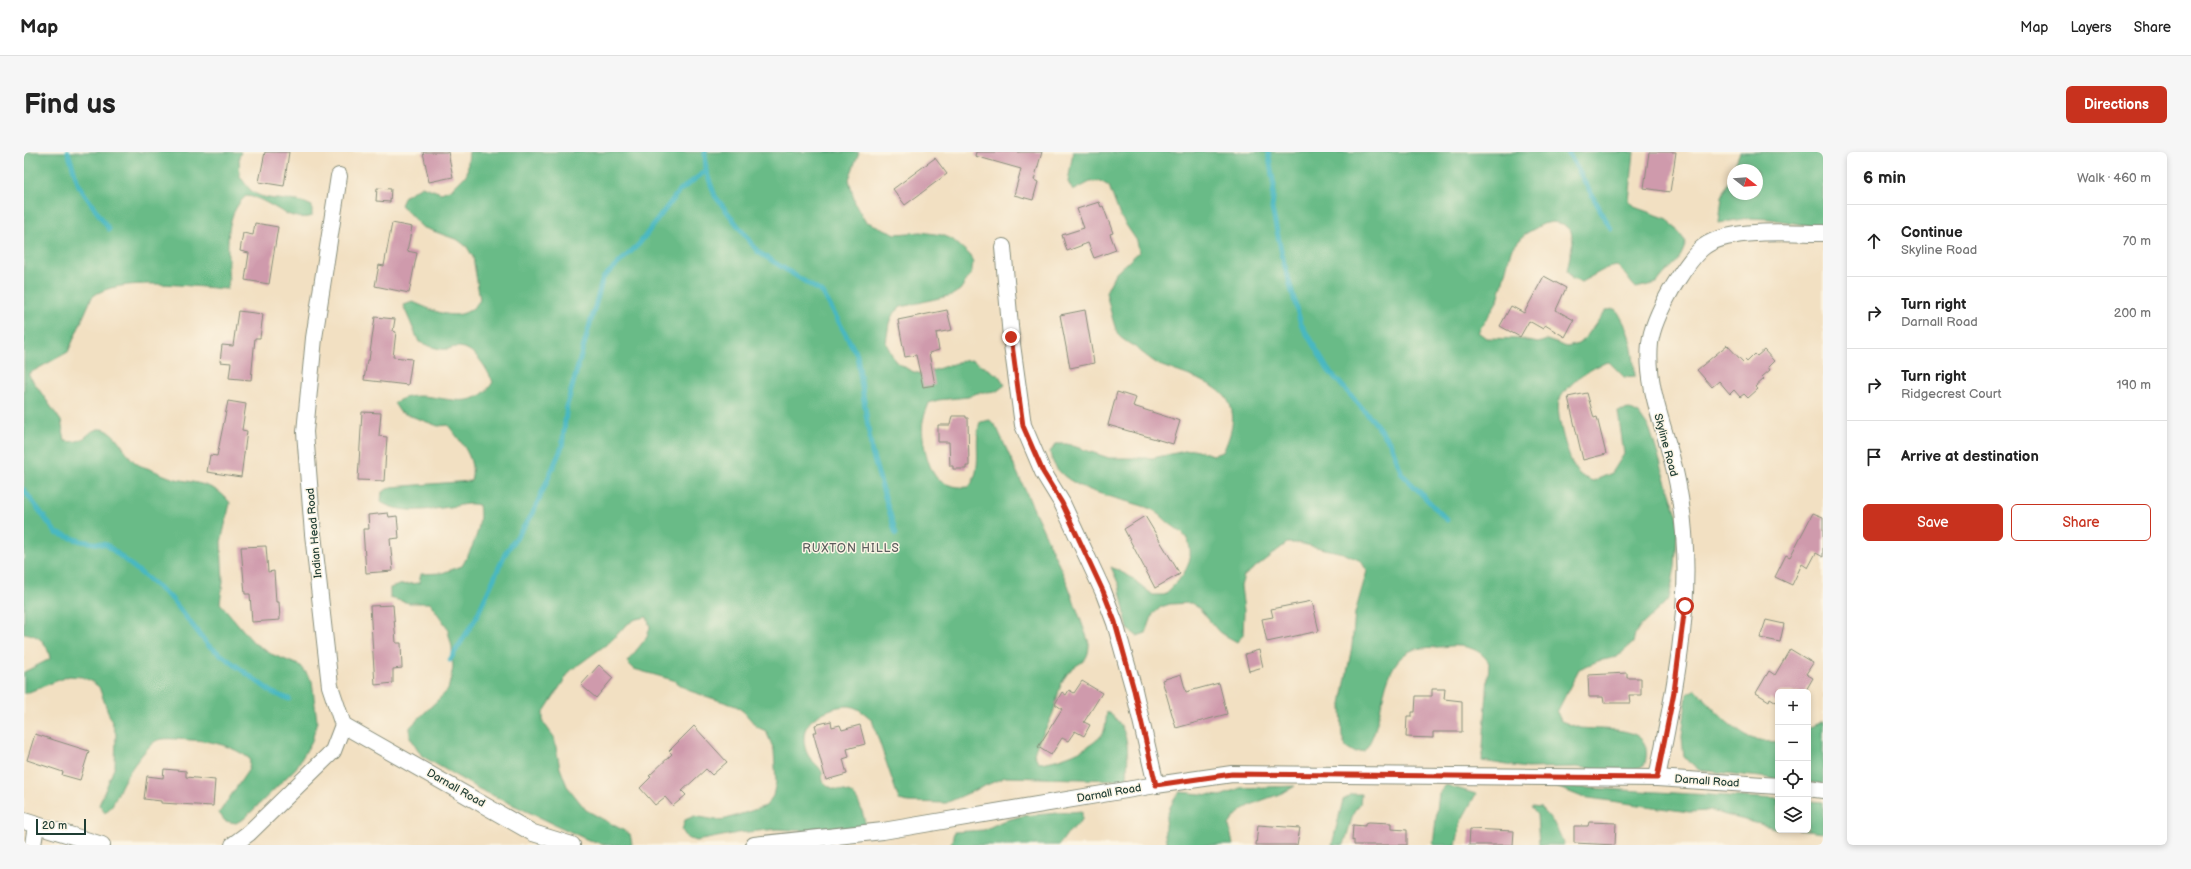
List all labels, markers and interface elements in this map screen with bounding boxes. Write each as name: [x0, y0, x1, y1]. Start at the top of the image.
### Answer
text: Map: [20, 16, 58, 39]
text: Map: [2020, 19, 2048, 36]
text: Layers: [2070, 19, 2112, 36]
text: Share: [2134, 19, 2171, 36]
button: Directions: [2066, 86, 2167, 123]
text: Find us: [24, 88, 116, 121]
north arrow: [1727, 164, 1763, 200]
text: 6 min: [1863, 168, 1906, 188]
text: Walk · 460 m: [2077, 170, 2151, 186]
text: Continue: [1901, 223, 1963, 242]
icon: ahead: [1863, 230, 1885, 252]
text: 70 m: [2123, 233, 2151, 249]
text: Skyline Road: [1901, 242, 1977, 258]
text: Turn right: [1901, 295, 1966, 314]
icon: right: [1863, 302, 1885, 324]
text: 200 m: [2114, 305, 2151, 321]
text: Darnall Road: [1901, 314, 1978, 330]
route end: [1002, 328, 1020, 346]
text: Turn right: [1901, 367, 1966, 386]
icon: right: [1863, 374, 1885, 396]
text: 190 m: [2117, 377, 2151, 393]
text: Ridgecrest Court: [1901, 386, 2002, 402]
street label: Skyline Road: [1651, 412, 1681, 478]
icon: arrive: [1863, 446, 1885, 468]
text: Arrive at destination: [1901, 447, 2039, 466]
street label: Indian Head Road: [304, 487, 324, 579]
button: Save: [1863, 504, 2003, 541]
button: Share: [2011, 504, 2151, 541]
district label: RUXTON HILLS: [802, 541, 900, 556]
route start: [1676, 597, 1694, 615]
map controls: [1775, 689, 1811, 833]
button: +: [1775, 689, 1811, 725]
button: −: [1775, 725, 1811, 761]
button: locate: [1775, 761, 1811, 797]
street label: Darnall Road: [425, 766, 487, 810]
street label: Darnall Road: [1674, 772, 1740, 790]
street label: Darnall Road: [1076, 781, 1142, 805]
button: layers: [1775, 797, 1811, 833]
scale bar: [36, 817, 86, 836]
text: 20 m: [42, 819, 67, 832]

